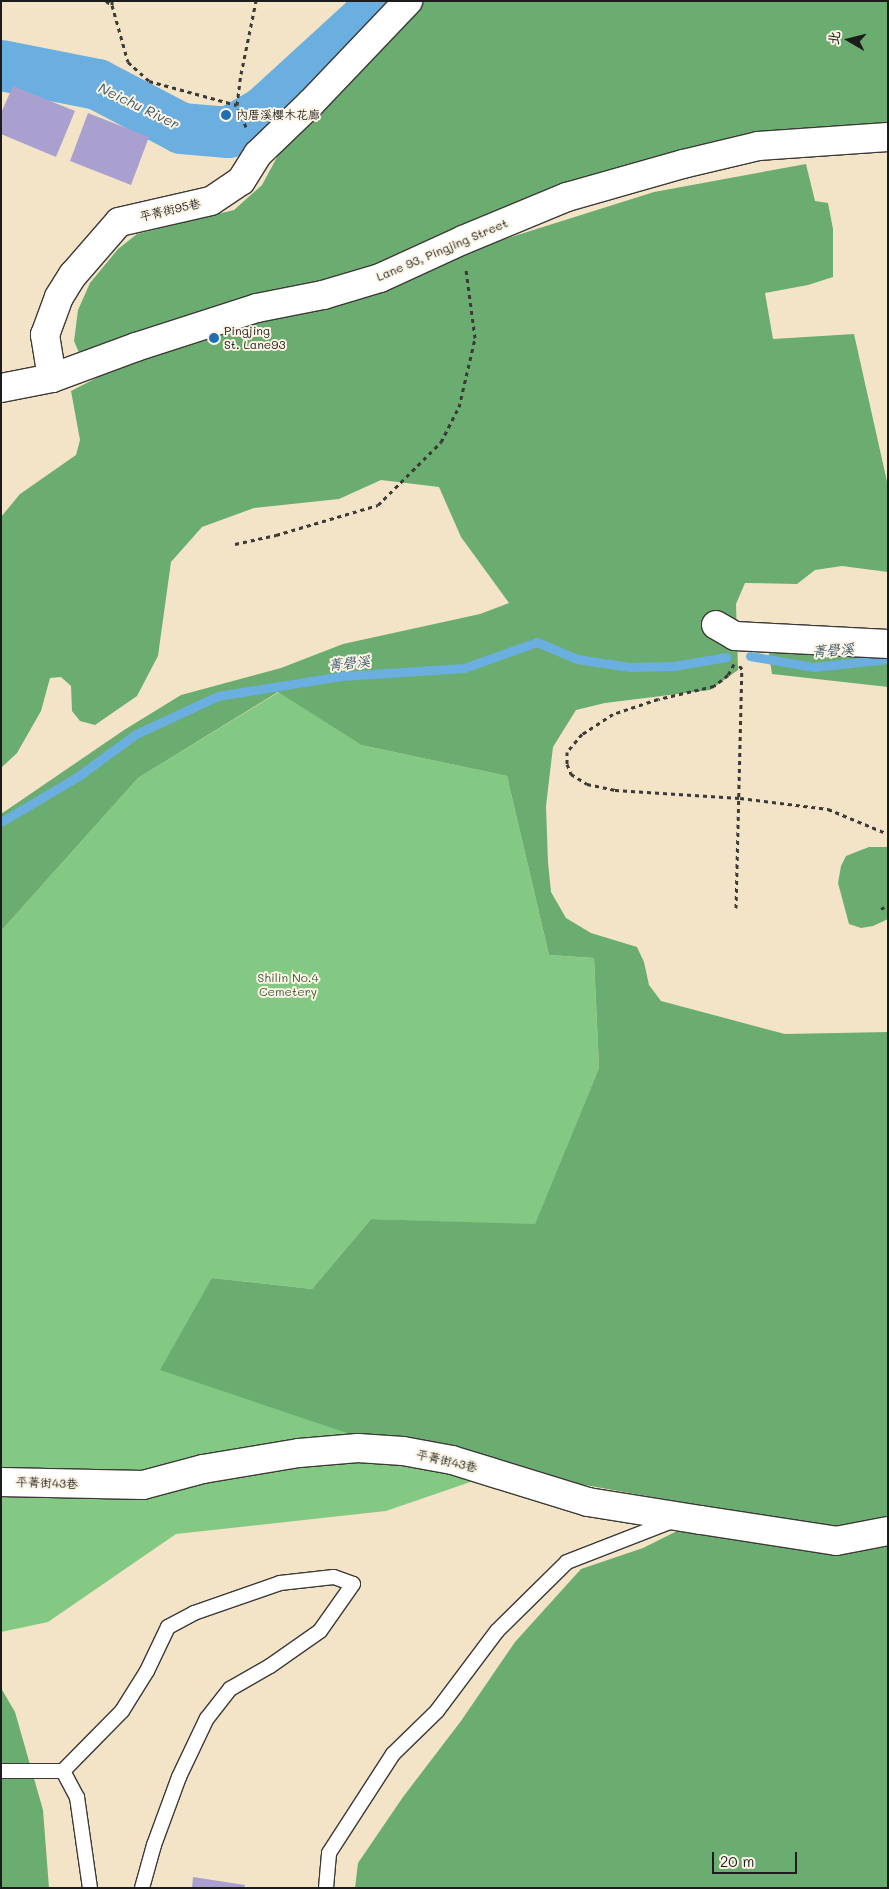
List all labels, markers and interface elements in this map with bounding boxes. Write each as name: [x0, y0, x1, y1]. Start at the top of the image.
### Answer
north arrow: [824, 15, 874, 65]
text: 北: [823, 30, 844, 46]
water label: Neichu River: [96, 79, 182, 133]
place label: 內厝溪櫻木花廊: [236, 108, 320, 122]
marker: 內厝溪櫻木花廊: [220, 109, 232, 121]
street label: 平菁街95巷: [138, 196, 202, 224]
street label: Lane 93, Pingjing Street: [374, 216, 510, 284]
place label: Pingjing St. Lane93: [224, 324, 285, 352]
marker: Pingjing St. Lane93: [208, 332, 220, 344]
water label: 菁礐溪: [811, 640, 855, 660]
water label: 菁礐溪: [327, 652, 371, 674]
park label: Shilin No.4 Cemetery: [258, 971, 318, 999]
street label: 平菁街43巷: [415, 1447, 479, 1475]
street label: 平菁街43巷: [16, 1475, 78, 1491]
scale bar: [714, 1842, 799, 1874]
text: 20 m: [720, 1851, 754, 1871]

